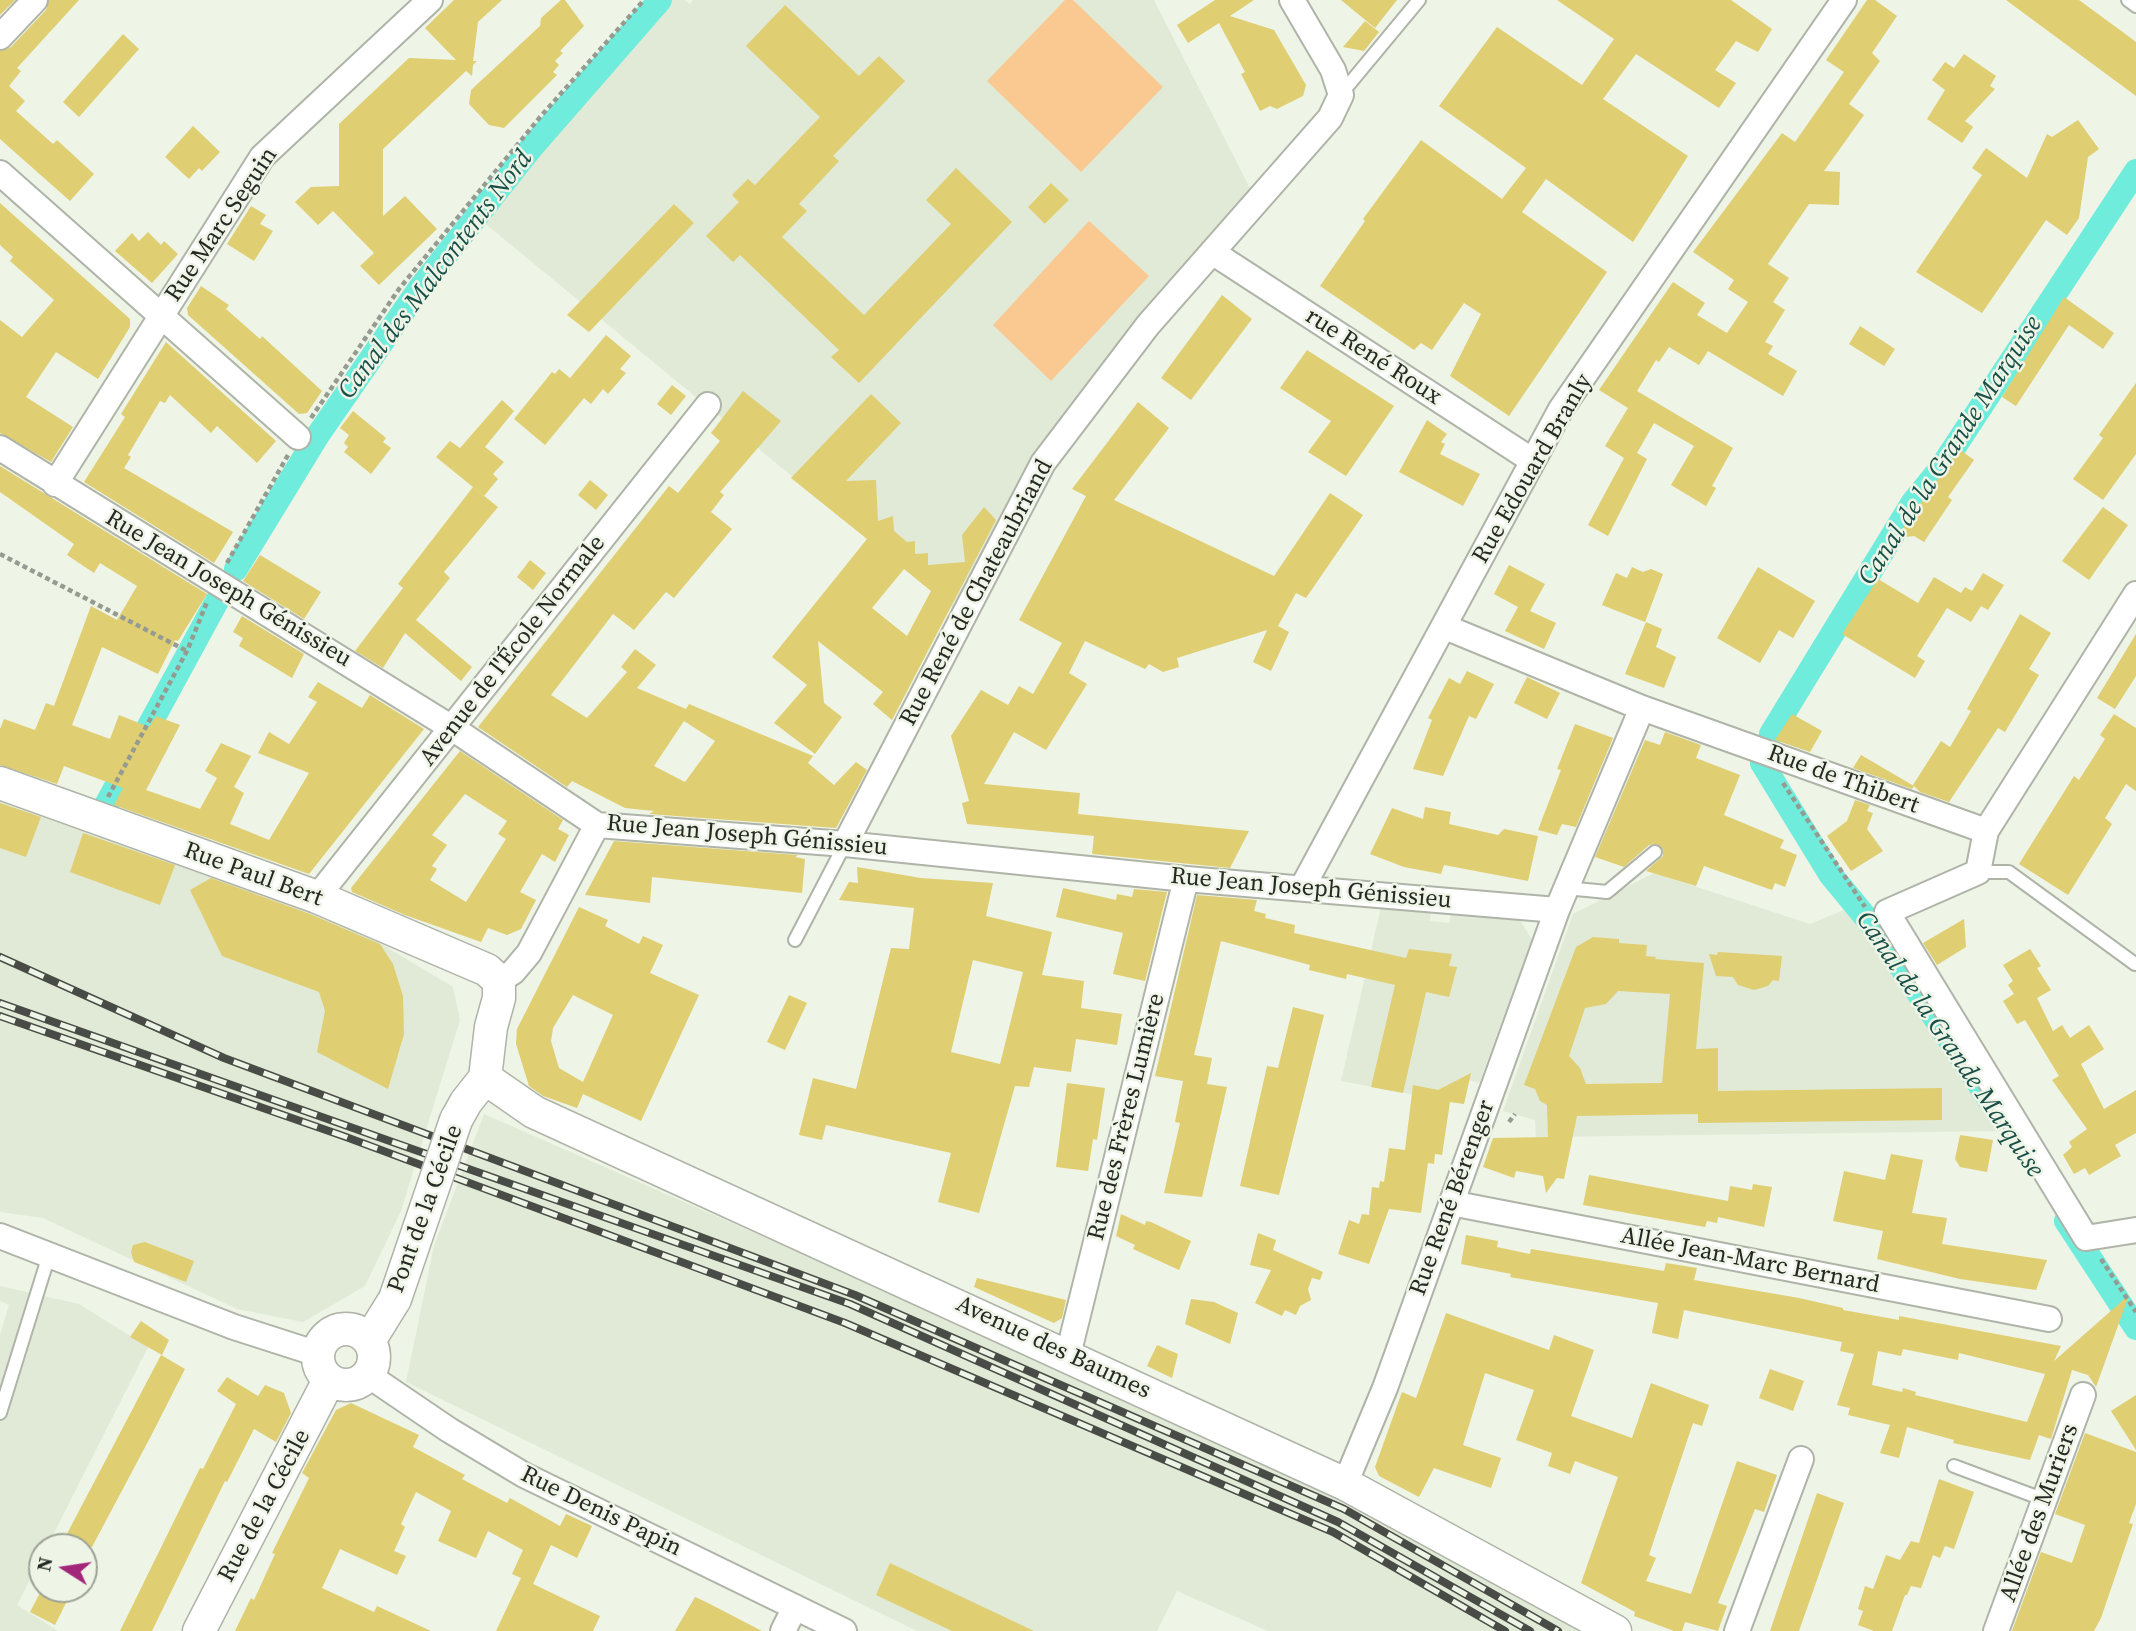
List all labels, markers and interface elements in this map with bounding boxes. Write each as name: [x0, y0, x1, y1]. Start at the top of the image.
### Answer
street label: Rue Marc Seguin: [160, 142, 284, 308]
water label: Canal des Malcontents Nord: [332, 144, 540, 406]
street label: rue René Roux: [1299, 302, 1447, 412]
water label: Canal de la Grande Marquise: [1852, 311, 2050, 591]
street label: Rue Edouard Branly: [1467, 369, 1599, 569]
street label: Rue René de Chateaubriand: [894, 455, 1060, 731]
street label: Rue Jean Joseph Génissieu: [100, 504, 356, 674]
street label: Avenue de l'École Normale: [414, 530, 612, 772]
street label: Rue de Thibert: [1763, 739, 1923, 821]
street label: Rue Jean Joseph Génissieu: [605, 809, 889, 863]
street label: Rue Paul Bert: [180, 837, 326, 913]
street label: Rue Jean Joseph Génissieu: [1169, 862, 1453, 916]
water label: Canal de la Grande Marquise: [1848, 906, 2050, 1184]
street label: Rue des Frères Lumière: [1082, 991, 1172, 1243]
street label: Rue René Bérenger: [1404, 1096, 1502, 1300]
street label: Pont de la Cécile: [382, 1121, 470, 1297]
street label: Allée Jean-Marc Bernard: [1618, 1222, 1882, 1300]
street label: Avenue des Baumes: [951, 1290, 1155, 1406]
street label: Allée des Muriers: [1994, 1420, 2086, 1606]
street label: Rue de la Cécile: [213, 1425, 317, 1587]
street label: Rue Denis Papin: [516, 1461, 686, 1563]
north arrow: [28, 1533, 98, 1603]
text: N: [30, 1555, 59, 1574]

